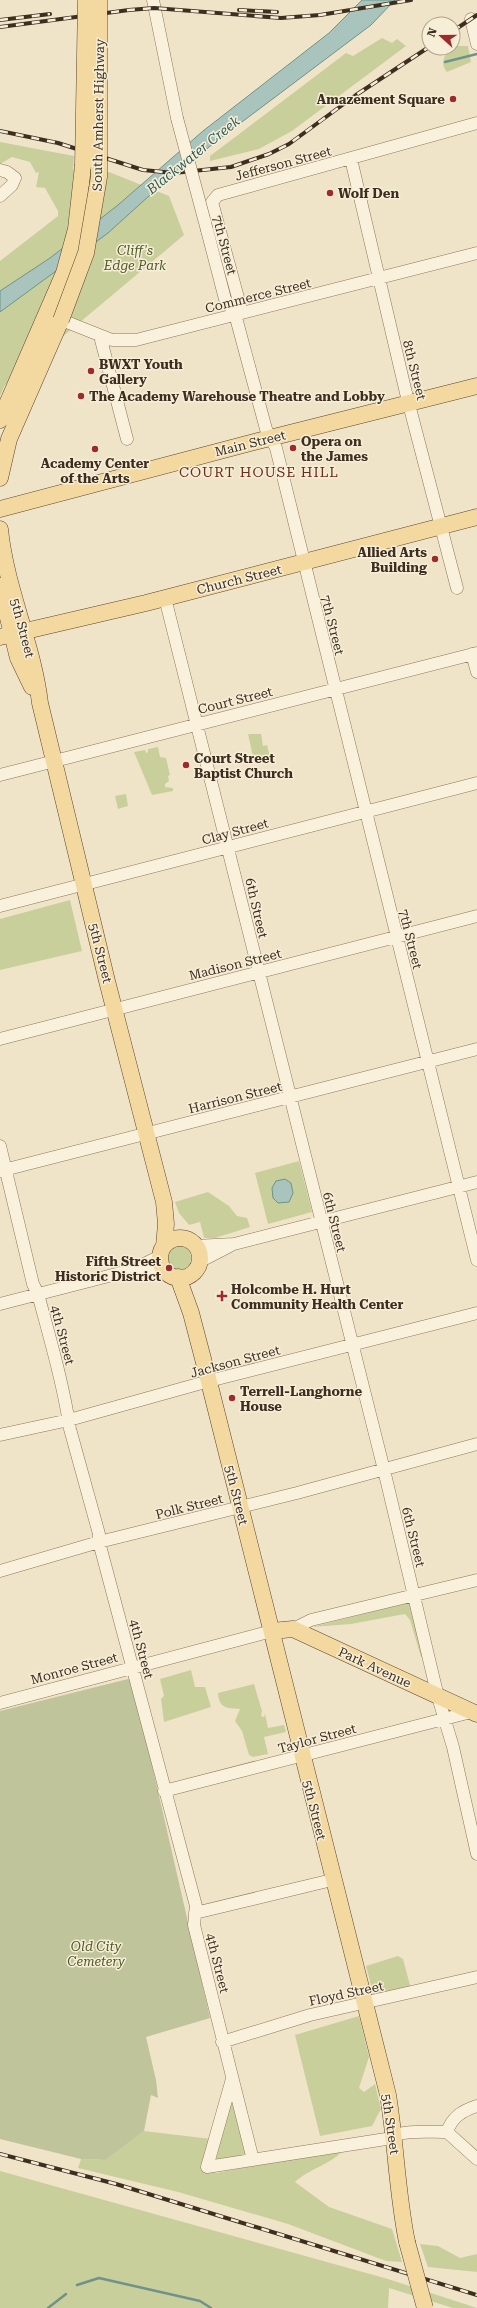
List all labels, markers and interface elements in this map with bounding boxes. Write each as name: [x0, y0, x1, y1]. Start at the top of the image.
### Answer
north arrow: [421, 16, 461, 56]
text: N: [425, 26, 440, 39]
street label: South Amherst Highway: [90, 38, 107, 191]
place label: Amazement Square: [317, 92, 445, 107]
marker: Amazement Square: [448, 94, 458, 104]
water label: Blackwater Creek: [143, 112, 243, 198]
street label: Jefferson Street: [233, 143, 333, 184]
place label: Wolf Den: [338, 186, 399, 201]
marker: Wolf Den: [325, 188, 335, 198]
street label: 7th Street: [209, 214, 240, 277]
park label: Cliff's Edge Park: [103, 243, 167, 273]
street label: Commerce Street: [204, 275, 313, 316]
street label: 8th Street: [400, 339, 429, 402]
place label: BWXT Youth Gallery: [99, 357, 183, 387]
marker: BWXT Youth Gallery: [86, 366, 96, 376]
place label: The Academy Warehouse Theatre and Lobby: [89, 389, 385, 404]
marker: The Academy Warehouse Theatre and Lobby: [76, 391, 86, 401]
street label: Main Street: [213, 427, 287, 460]
place label: Opera on the James: [301, 434, 368, 464]
marker: Opera on the James: [288, 443, 298, 453]
marker: Academy Center of the Arts: [90, 444, 100, 454]
place label: Academy Center of the Arts: [41, 456, 149, 486]
district label: COURT HOUSE HILL: [179, 464, 339, 480]
place label: Allied Arts Building: [358, 545, 427, 575]
marker: Allied Arts Building: [430, 554, 440, 564]
street label: Church Street: [195, 562, 283, 597]
street label: 7th Street: [318, 594, 347, 657]
street label: 5th Street: [7, 597, 38, 660]
street label: Court Street: [196, 684, 274, 717]
place label: Court Street Baptist Church: [194, 751, 293, 781]
marker: Court Street Baptist Church: [181, 760, 191, 770]
street label: Clay Street: [200, 815, 270, 848]
street label: 6th Street: [242, 877, 271, 940]
street label: 7th Street: [396, 908, 425, 971]
street label: 5th Street: [86, 922, 115, 985]
street label: Madison Street: [187, 946, 283, 983]
street label: Harrison Street: [187, 1079, 284, 1116]
street label: 6th Street: [320, 1191, 349, 1254]
place label: Fifth Street Historic District: [55, 1254, 162, 1284]
marker: Fifth Street Historic District: [164, 1263, 174, 1273]
place label: Holcombe H. Hurt Community Health Center: [231, 1282, 403, 1312]
marker: Holcombe H. Hurt Community Health Center: [216, 1290, 228, 1302]
street label: 4th Street: [47, 1304, 78, 1367]
street label: Jackson Street: [189, 1342, 282, 1381]
place label: Terrell-Langhorne House: [240, 1384, 363, 1414]
marker: Terrell-Langhorne House: [227, 1393, 237, 1403]
street label: 5th Street: [222, 1464, 251, 1527]
street label: Polk Street: [154, 1491, 225, 1522]
street label: 6th Street: [399, 1506, 428, 1569]
street label: 4th Street: [126, 1618, 157, 1681]
street label: Park Avenue: [336, 1644, 414, 1691]
street label: Monroe Street: [29, 1650, 119, 1687]
street label: Taylor Street: [276, 1721, 358, 1756]
street label: 5th Street: [300, 1779, 329, 1842]
street label: 4th Street: [203, 1932, 232, 1995]
park label: Old City Cemetery: [67, 1939, 125, 1969]
street label: Floyd Street: [307, 1978, 385, 2009]
street label: 5th Street: [379, 2093, 402, 2156]

